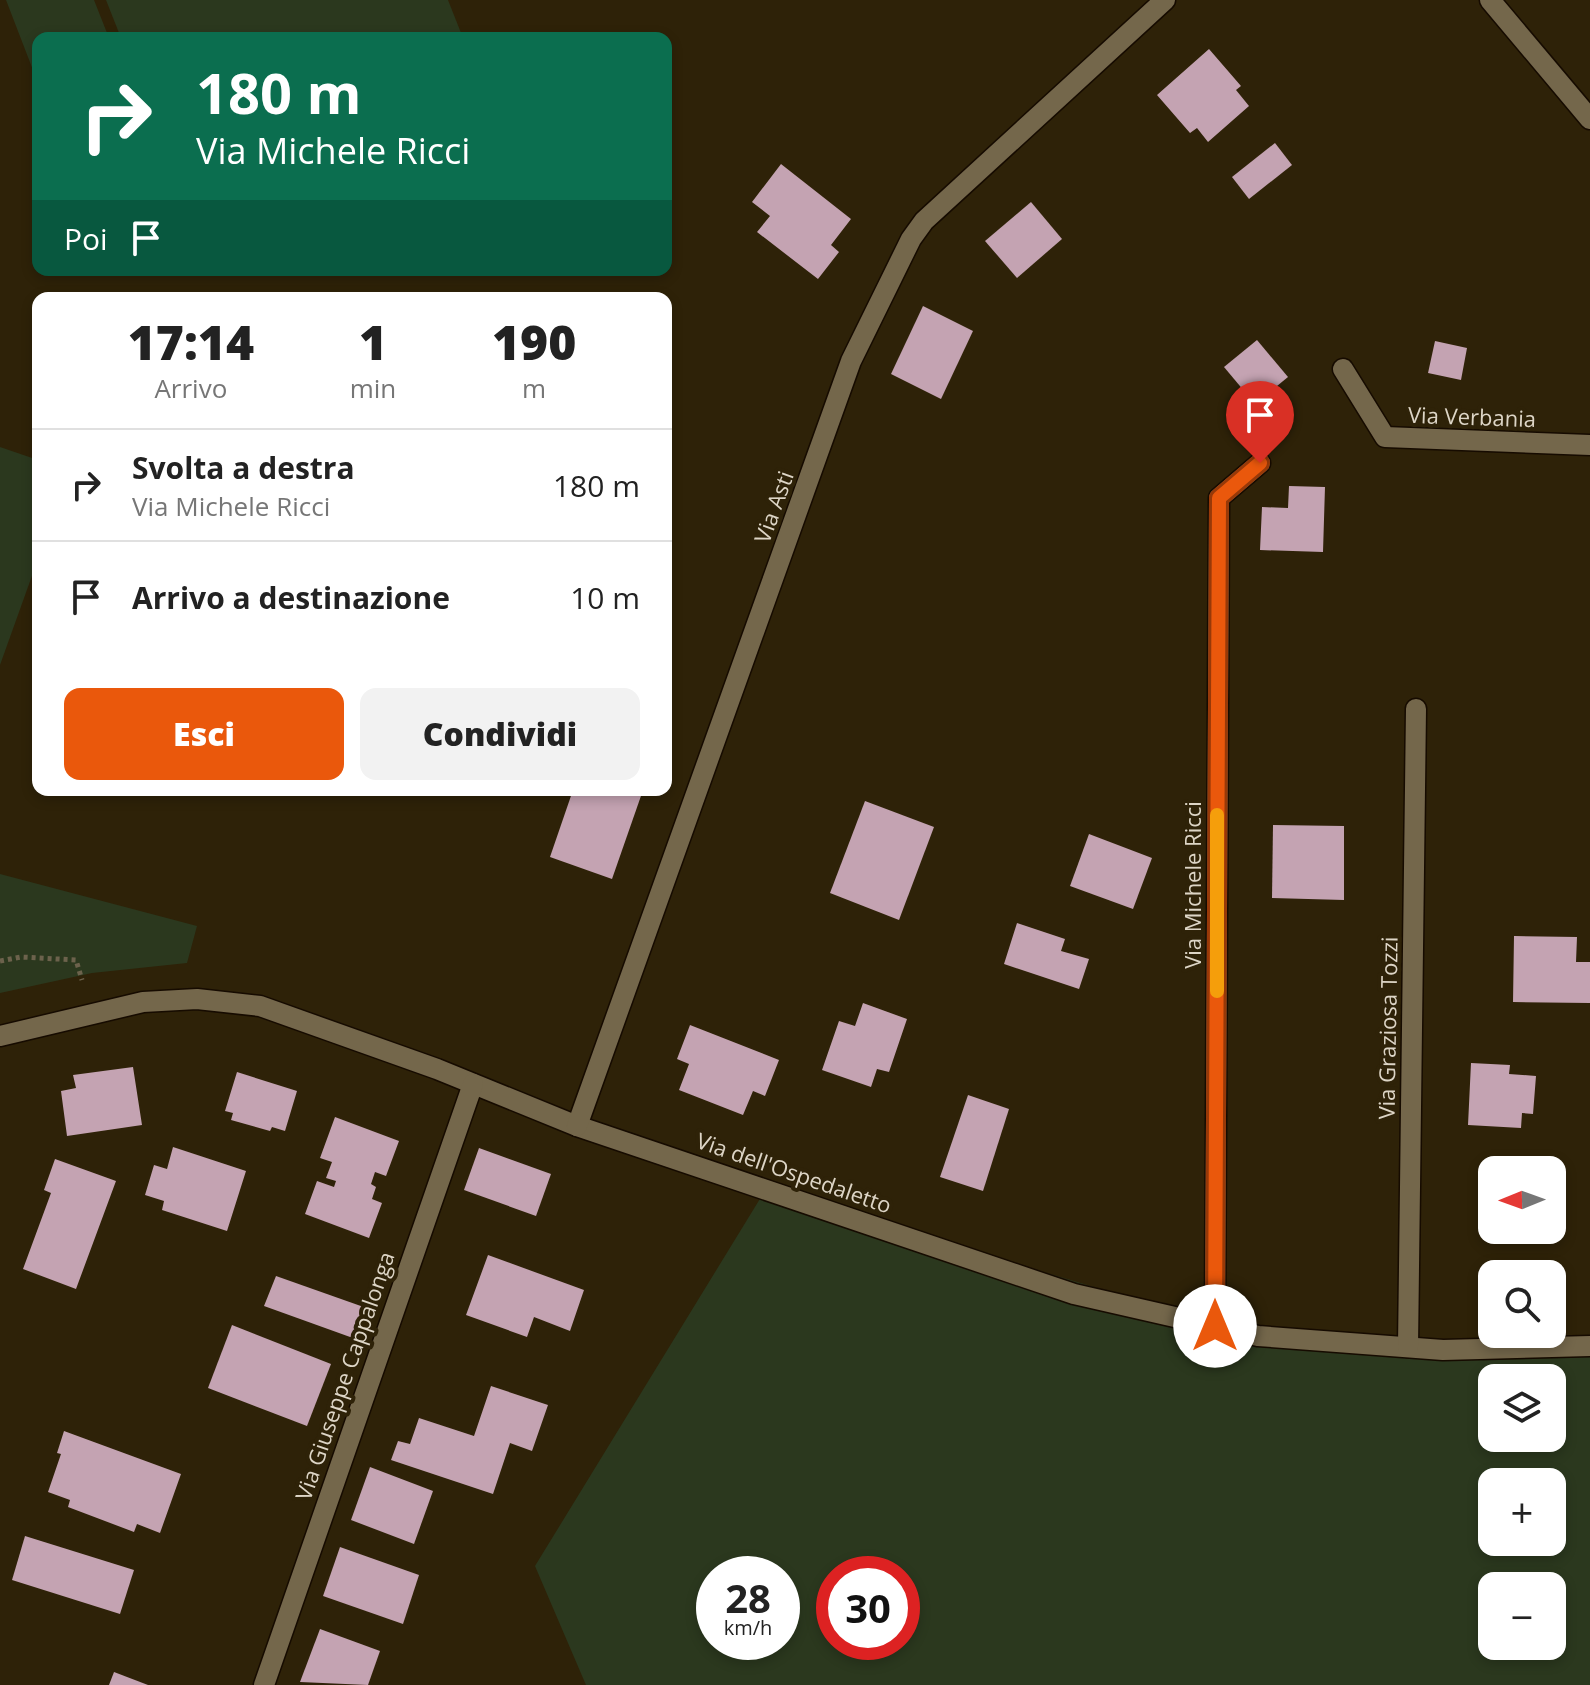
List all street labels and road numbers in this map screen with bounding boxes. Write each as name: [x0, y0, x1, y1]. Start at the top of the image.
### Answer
street label: Via Verbania: [1408, 399, 1537, 433]
street label: Via Asti: [746, 467, 800, 547]
street label: Via Michele Ricci: [1177, 801, 1207, 969]
street label: Via Graziosa Tozzi: [1370, 936, 1404, 1120]
street label: Via dell'Ospedaletto: [693, 1125, 896, 1219]
street label: Via Giuseppe Cappalonga: [287, 1247, 401, 1504]

